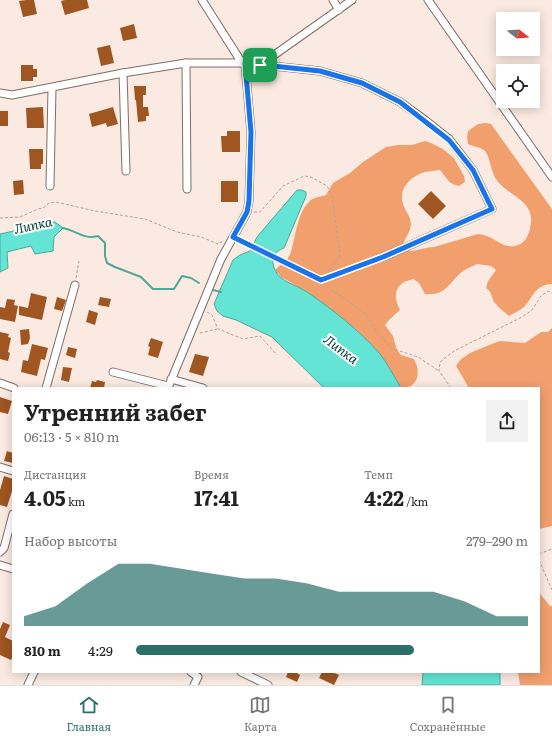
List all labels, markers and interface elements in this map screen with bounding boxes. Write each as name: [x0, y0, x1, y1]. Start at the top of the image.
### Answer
north arrow: [496, 12, 540, 56]
map controls: [496, 12, 540, 108]
pin: [243, 48, 277, 82]
icon: arrive: [249, 54, 271, 76]
button: locate: [496, 64, 540, 108]
water label: Липка: [12, 211, 55, 238]
water label: Липка: [320, 329, 363, 368]
text: Утренний забег: [24, 395, 207, 428]
button: share: [486, 400, 528, 442]
text: 06:13 · 5 × 810 m: [24, 427, 119, 446]
text: Дистанция: [24, 466, 86, 482]
text: Время: [194, 466, 229, 482]
text: Темп: [364, 466, 393, 482]
text: 4.05: [24, 482, 66, 512]
text: 17:41: [194, 482, 239, 512]
text: 4:22: [364, 482, 404, 512]
text: km: [66, 493, 85, 509]
text: /km: [404, 493, 428, 509]
text: Набор высоты: [24, 531, 118, 550]
text: 279–290 m: [466, 531, 528, 550]
text: 810 m: [24, 641, 61, 660]
text: 4:29: [88, 641, 113, 660]
tab: Главная: [66, 694, 111, 734]
tab: Карта: [244, 694, 277, 734]
tab: Сохранённые: [410, 694, 486, 734]

